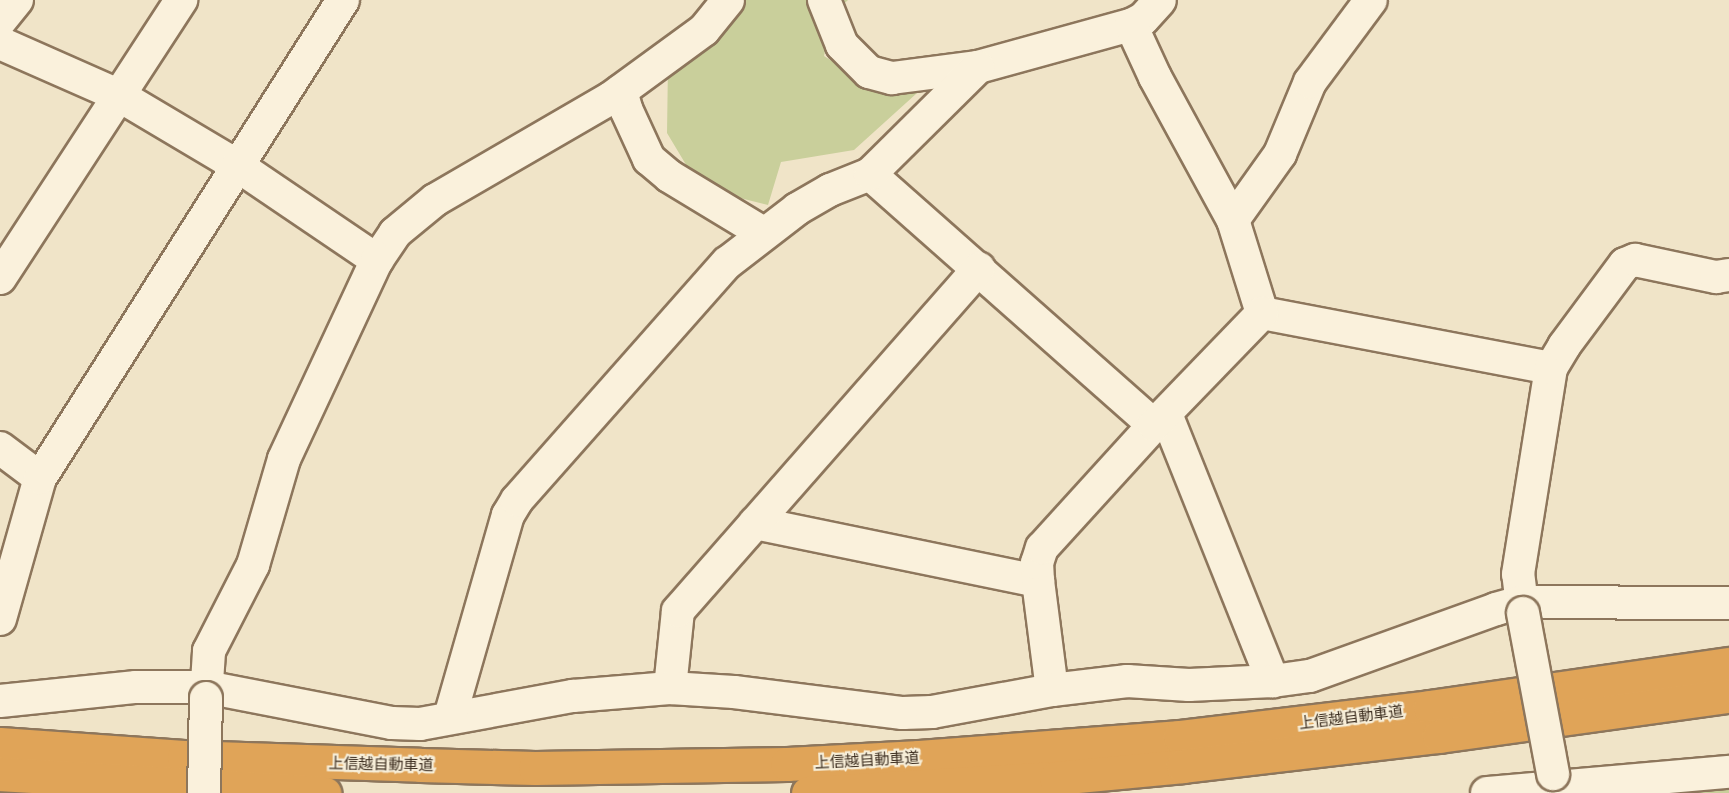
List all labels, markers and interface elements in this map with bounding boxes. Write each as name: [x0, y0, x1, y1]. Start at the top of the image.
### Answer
street label: 上信越自動車道: [1298, 702, 1404, 732]
street label: 上信越自動車道: [814, 748, 920, 772]
street label: 上信越自動車道: [328, 754, 434, 774]

